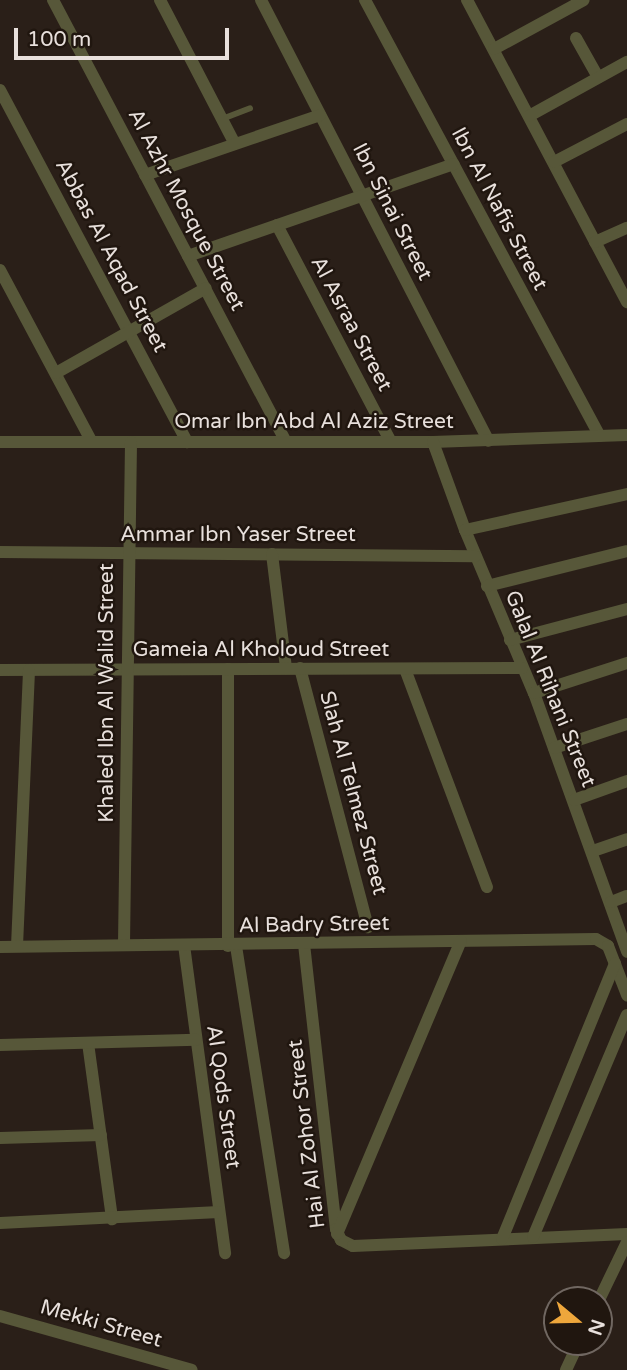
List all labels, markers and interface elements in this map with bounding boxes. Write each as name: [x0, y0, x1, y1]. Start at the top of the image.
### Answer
scale bar: [18, 14, 233, 58]
text: 100 m: [27, 27, 91, 52]
street label: Al Azhr Mosque Street: [122, 105, 250, 315]
street label: Ibn Al Nafis Street: [445, 123, 553, 295]
street label: Ibn Sinai Street: [347, 139, 437, 285]
street label: Abbas Al Aqad Street: [49, 155, 173, 357]
street label: Al Asraa Street: [305, 252, 397, 396]
street label: Omar Ibn Abd Al Aziz Street: [174, 409, 454, 435]
street label: Ammar Ibn Yaser Street: [120, 522, 356, 548]
street label: Khaled Ibn Al Walid Street: [94, 563, 120, 823]
street label: Galal Al Rihani Street: [499, 587, 601, 791]
street label: Gameia Al Kholoud Street: [133, 637, 389, 663]
street label: Slah Al Telmez Street: [314, 688, 392, 898]
street label: Al Badry Street: [238, 911, 390, 939]
street label: Al Qods Street: [200, 1024, 246, 1170]
street label: Hai Al Zohor Street: [283, 1038, 331, 1230]
north arrow: [543, 1286, 613, 1356]
street label: Mekki Street: [37, 1295, 165, 1353]
text: N: [583, 1316, 609, 1338]

